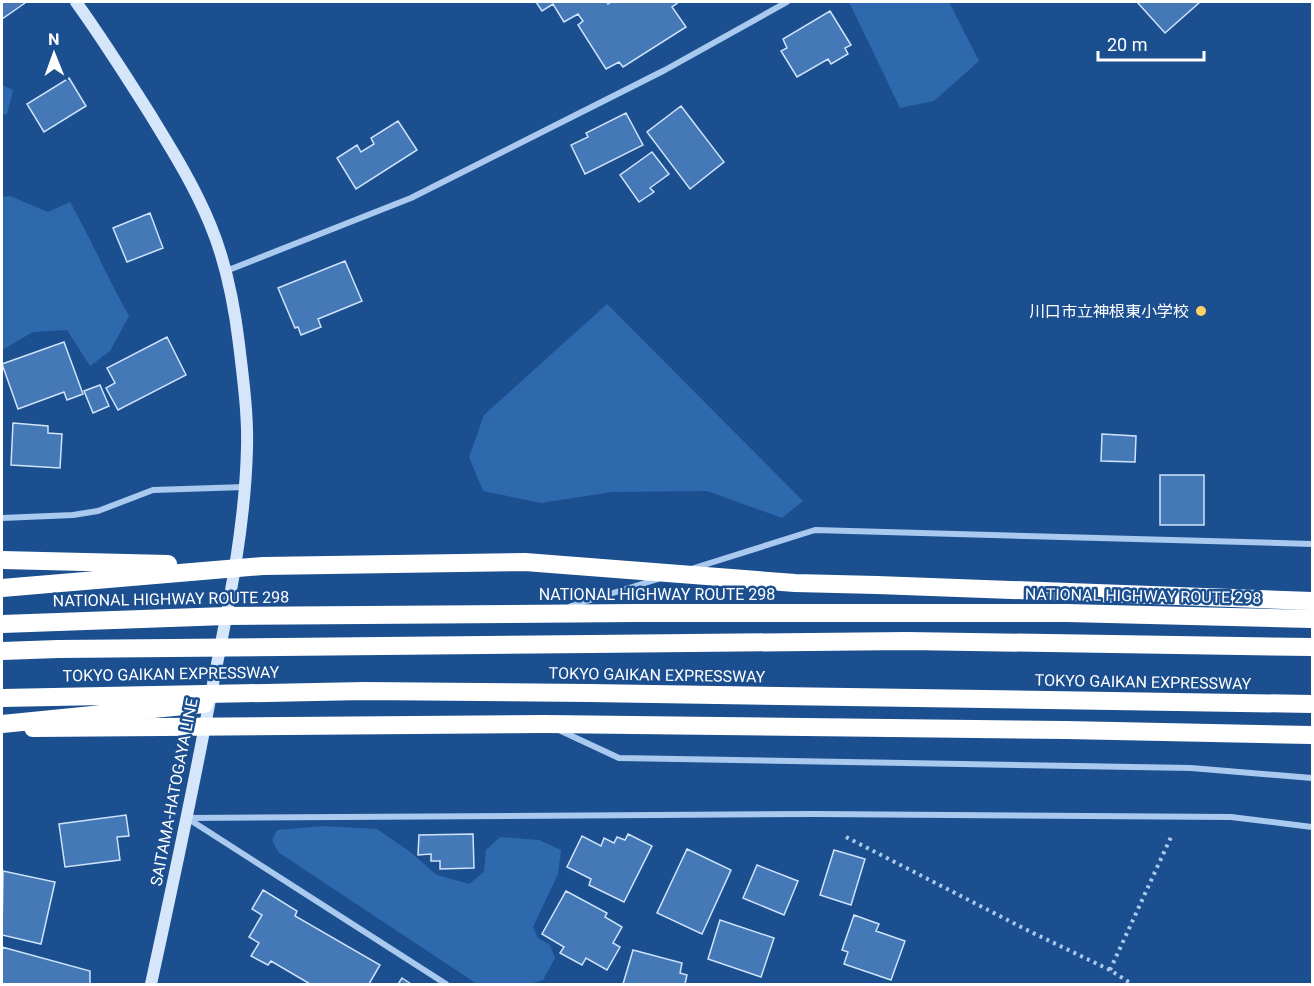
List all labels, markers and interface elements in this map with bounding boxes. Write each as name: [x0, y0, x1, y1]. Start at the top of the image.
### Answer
north arrow: [24, 24, 84, 84]
scale bar: [1098, 24, 1204, 62]
text: N: [48, 30, 60, 49]
text: 20 m: [1107, 34, 1147, 55]
place label: 川口市立神根東小学校: [1029, 302, 1189, 321]
marker: 川口市立神根東小学校: [1194, 304, 1208, 318]
street label: NATIONAL HIGHWAY ROUTE 298: [1025, 584, 1261, 608]
street label: NATIONAL HIGHWAY ROUTE 298: [539, 585, 775, 604]
street label: NATIONAL HIGHWAY ROUTE 298: [53, 587, 289, 611]
street label: TOKYO GAIKAN EXPRESSWAY: [63, 663, 280, 685]
street label: TOKYO GAIKAN EXPRESSWAY: [549, 664, 766, 686]
street label: TOKYO GAIKAN EXPRESSWAY: [1035, 671, 1252, 693]
street label: SAITAMA-HATOGAYA LINE: [146, 696, 202, 888]

